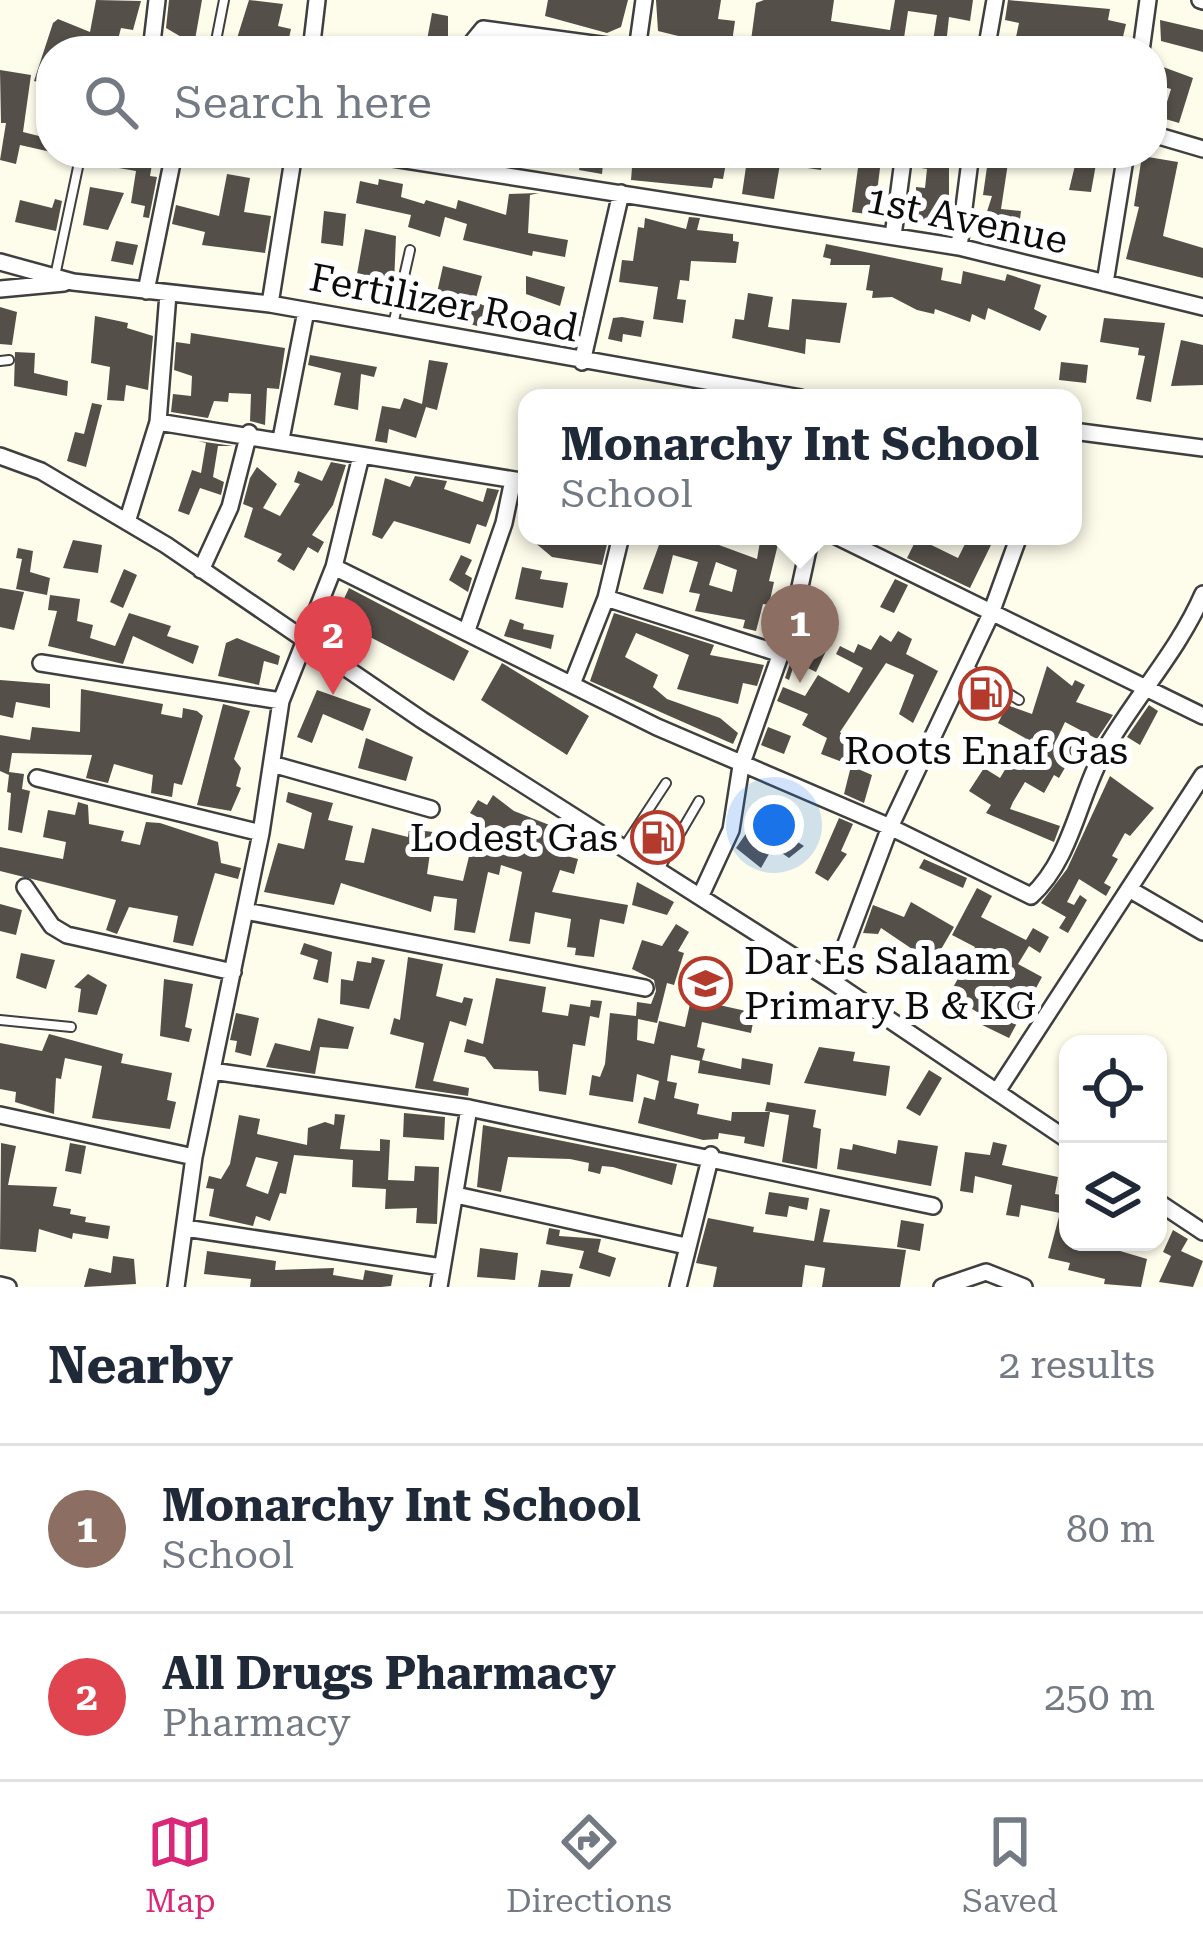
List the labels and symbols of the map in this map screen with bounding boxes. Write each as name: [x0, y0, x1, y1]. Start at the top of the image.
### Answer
street label: 1st Avenue: [862, 176, 1072, 264]
street label: Fertilizer Road: [306, 254, 582, 352]
pin: 1: [761, 584, 839, 683]
pin: 2: [294, 596, 372, 695]
fuel station icon: Roots Enaf Gas: [958, 666, 1014, 722]
place label: Roots Enaf Gas: [844, 728, 1128, 774]
your location: [744, 795, 804, 855]
fuel station icon: Lodest Gas: [629, 810, 685, 866]
place label: Lodest Gas: [410, 815, 618, 861]
place label: Dar Es Salaam Primary B & KG: [744, 938, 1036, 1029]
school or university icon: Dar Es Salaam Primary B & KG: [677, 955, 733, 1011]

